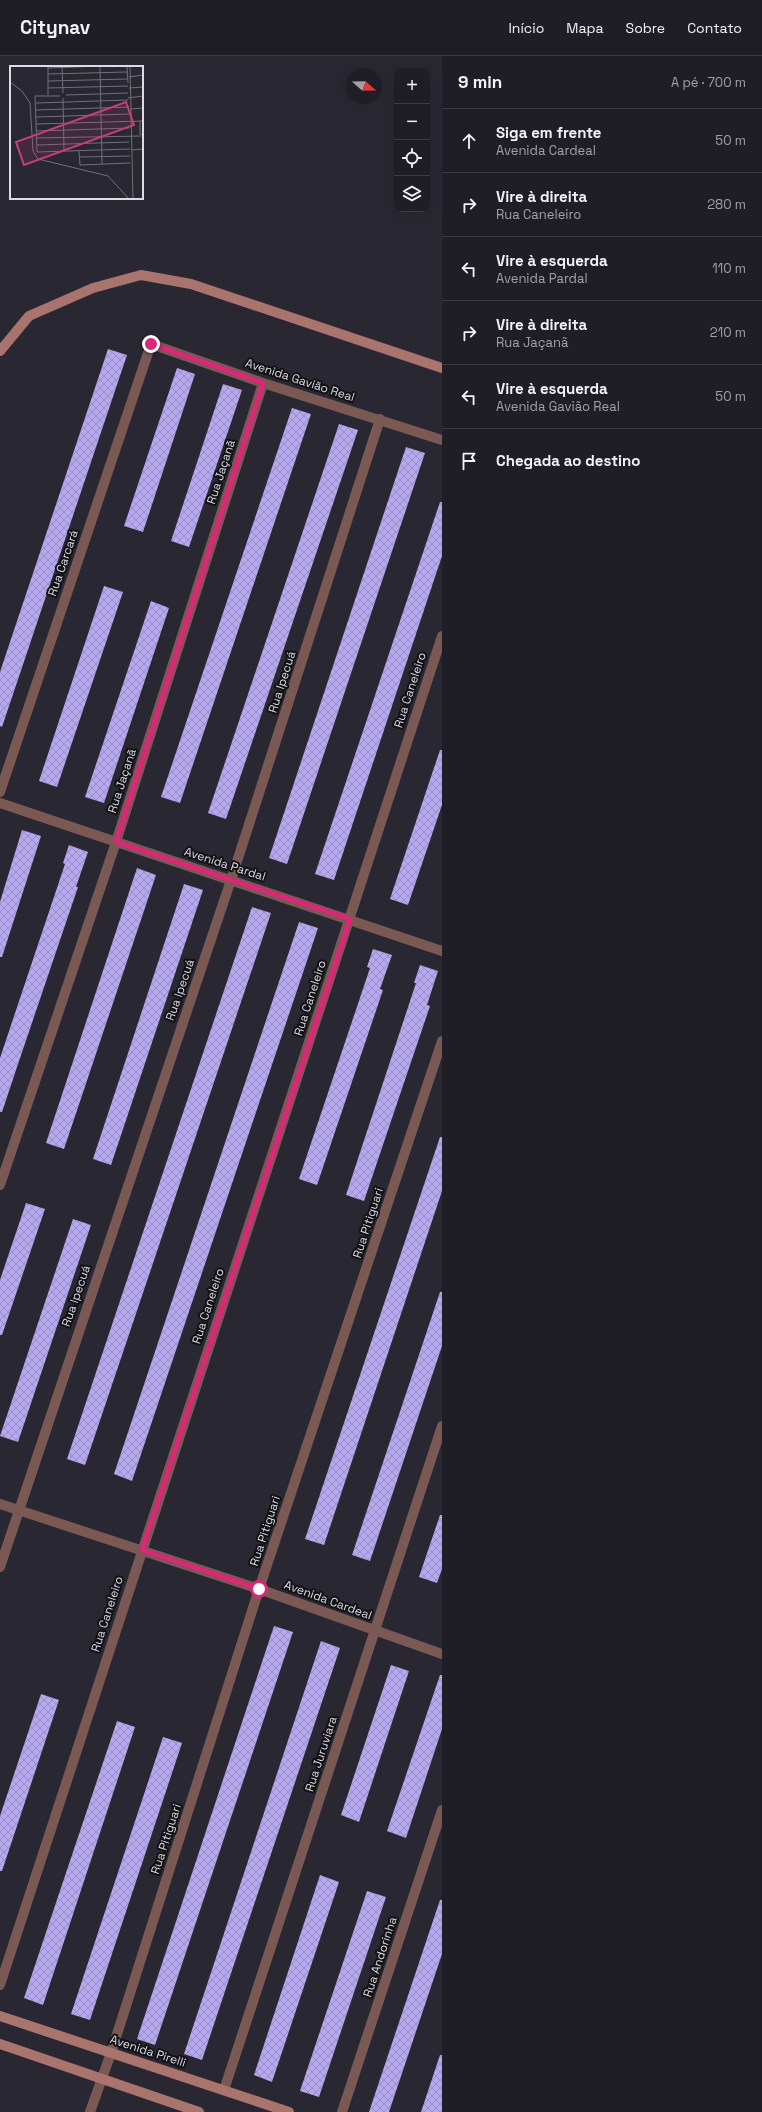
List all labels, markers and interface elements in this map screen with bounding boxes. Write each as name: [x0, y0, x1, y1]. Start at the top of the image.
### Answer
text: Citynav: [20, 15, 90, 40]
text: Início: [508, 19, 544, 37]
text: Mapa: [566, 19, 604, 37]
text: Sobre: [626, 19, 665, 37]
text: Contato: [687, 19, 742, 37]
inset map: [10, 66, 143, 199]
north arrow: [346, 68, 382, 104]
map controls: [394, 68, 430, 212]
button: +: [394, 68, 430, 104]
text: 9 min: [458, 71, 502, 93]
text: A pé · 700 m: [671, 74, 746, 91]
button: −: [394, 104, 430, 140]
text: Siga em frente: [496, 123, 602, 142]
icon: ahead: [458, 130, 480, 152]
text: 50 m: [715, 132, 746, 149]
button: locate: [394, 140, 430, 176]
text: Avenida Cardeal: [496, 142, 596, 159]
button: layers: [394, 176, 430, 212]
text: Vire à direita: [496, 187, 587, 206]
icon: right: [458, 194, 480, 216]
text: 280 m: [707, 196, 746, 213]
text: Rua Caneleiro: [496, 206, 581, 223]
text: Vire à esquerda: [496, 251, 608, 270]
icon: left: [458, 258, 480, 280]
text: 110 m: [712, 260, 746, 277]
text: Avenida Pardal: [496, 270, 588, 287]
text: Vire à direita: [496, 315, 587, 334]
icon: right: [458, 322, 480, 344]
text: 210 m: [710, 324, 746, 341]
text: Rua Jaçanã: [496, 334, 568, 351]
route end: [142, 335, 160, 353]
street label: Avenida Gavião Real: [243, 355, 357, 405]
text: Vire à esquerda: [496, 379, 608, 398]
icon: left: [458, 386, 480, 408]
text: 50 m: [715, 388, 746, 405]
text: Avenida Gavião Real: [496, 398, 620, 415]
street label: Rua Jaçanã: [203, 438, 239, 506]
icon: arrive: [458, 450, 480, 472]
text: Chegada ao destino: [496, 451, 640, 470]
street label: Rua Carcará: [44, 528, 82, 598]
street label: Rua Ipecuá: [264, 649, 300, 715]
street label: Rua Caneleiro: [390, 650, 430, 730]
street label: Rua Jaçanã: [104, 747, 140, 815]
street label: Avenida Pardal: [182, 843, 268, 885]
street label: Rua Ipecuá: [162, 957, 198, 1023]
street label: Rua Caneleiro: [290, 958, 330, 1038]
street label: Rua Pitiguari: [349, 1186, 387, 1260]
street label: Rua Ipecuá: [58, 1263, 94, 1329]
street label: Rua Caneleiro: [188, 1266, 228, 1346]
street label: Rua Pitiguari: [246, 1494, 284, 1568]
street label: Rua Caneleiro: [87, 1574, 127, 1654]
street label: Avenida Cardeal: [282, 1577, 374, 1623]
route start: [250, 1580, 268, 1598]
street label: Rua Juruviara: [301, 1714, 341, 1794]
street label: Rua Pitiguari: [147, 1802, 185, 1876]
street label: Rua Andorinha: [359, 1915, 401, 1999]
street label: Avenida Pirelli: [108, 2031, 188, 2071]

